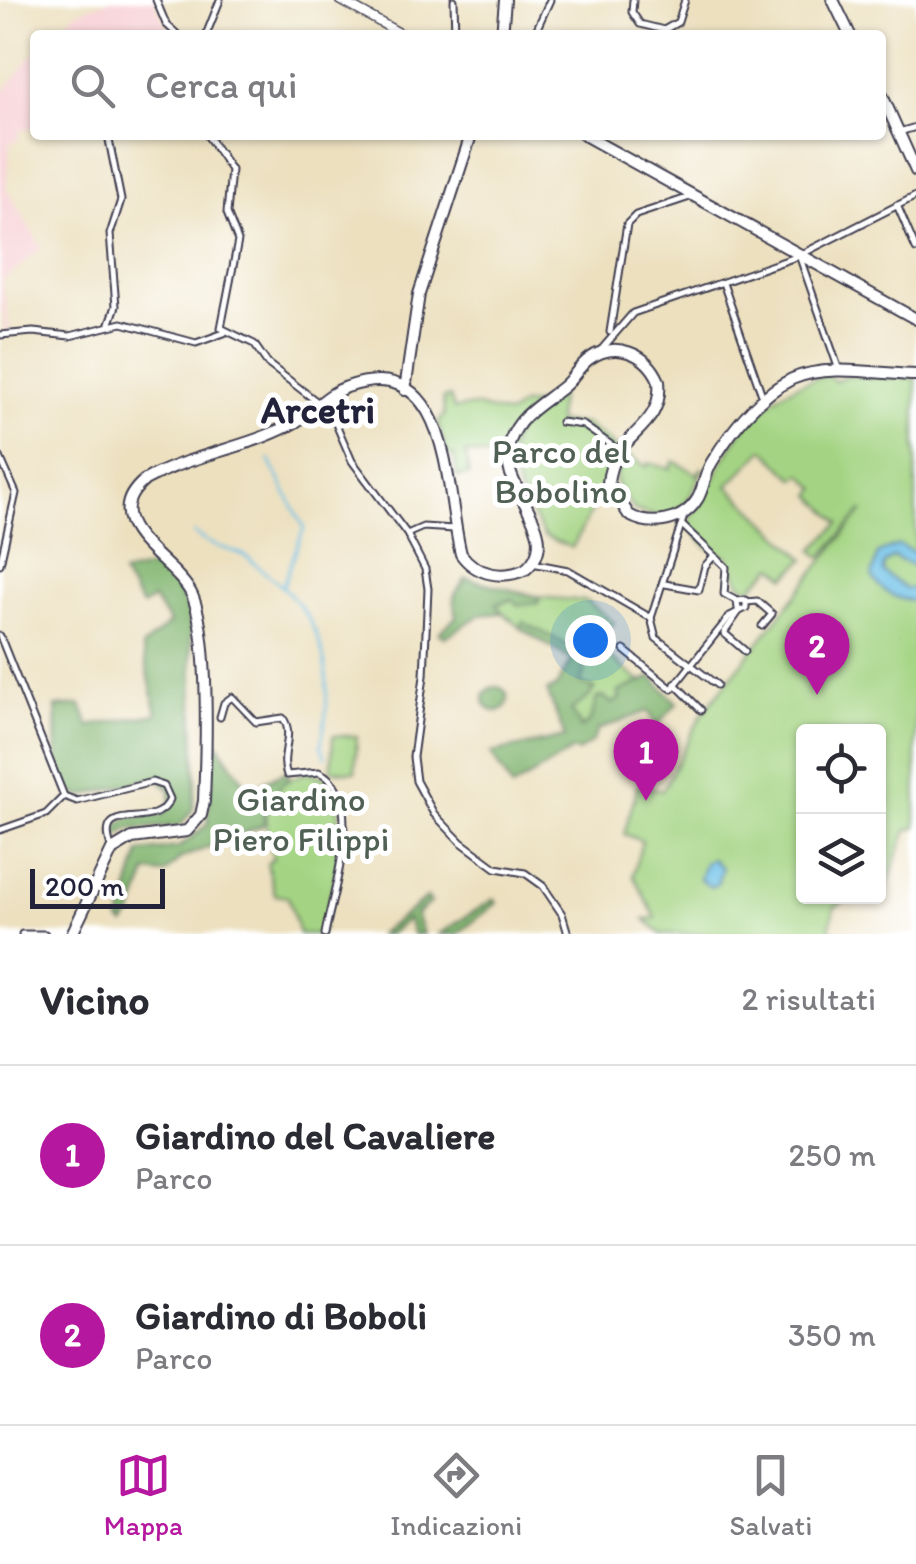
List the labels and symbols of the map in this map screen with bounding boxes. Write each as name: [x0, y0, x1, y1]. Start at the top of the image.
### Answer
district label: Arcetri: [261, 387, 375, 433]
park label: Parco del Bobolino: [492, 430, 630, 512]
pin: 2: [784, 612, 850, 695]
your location: [565, 615, 616, 666]
pin: 1: [614, 718, 678, 801]
park label: Giardino Piero Filippi: [213, 778, 390, 860]
scale bar: [30, 864, 165, 908]

